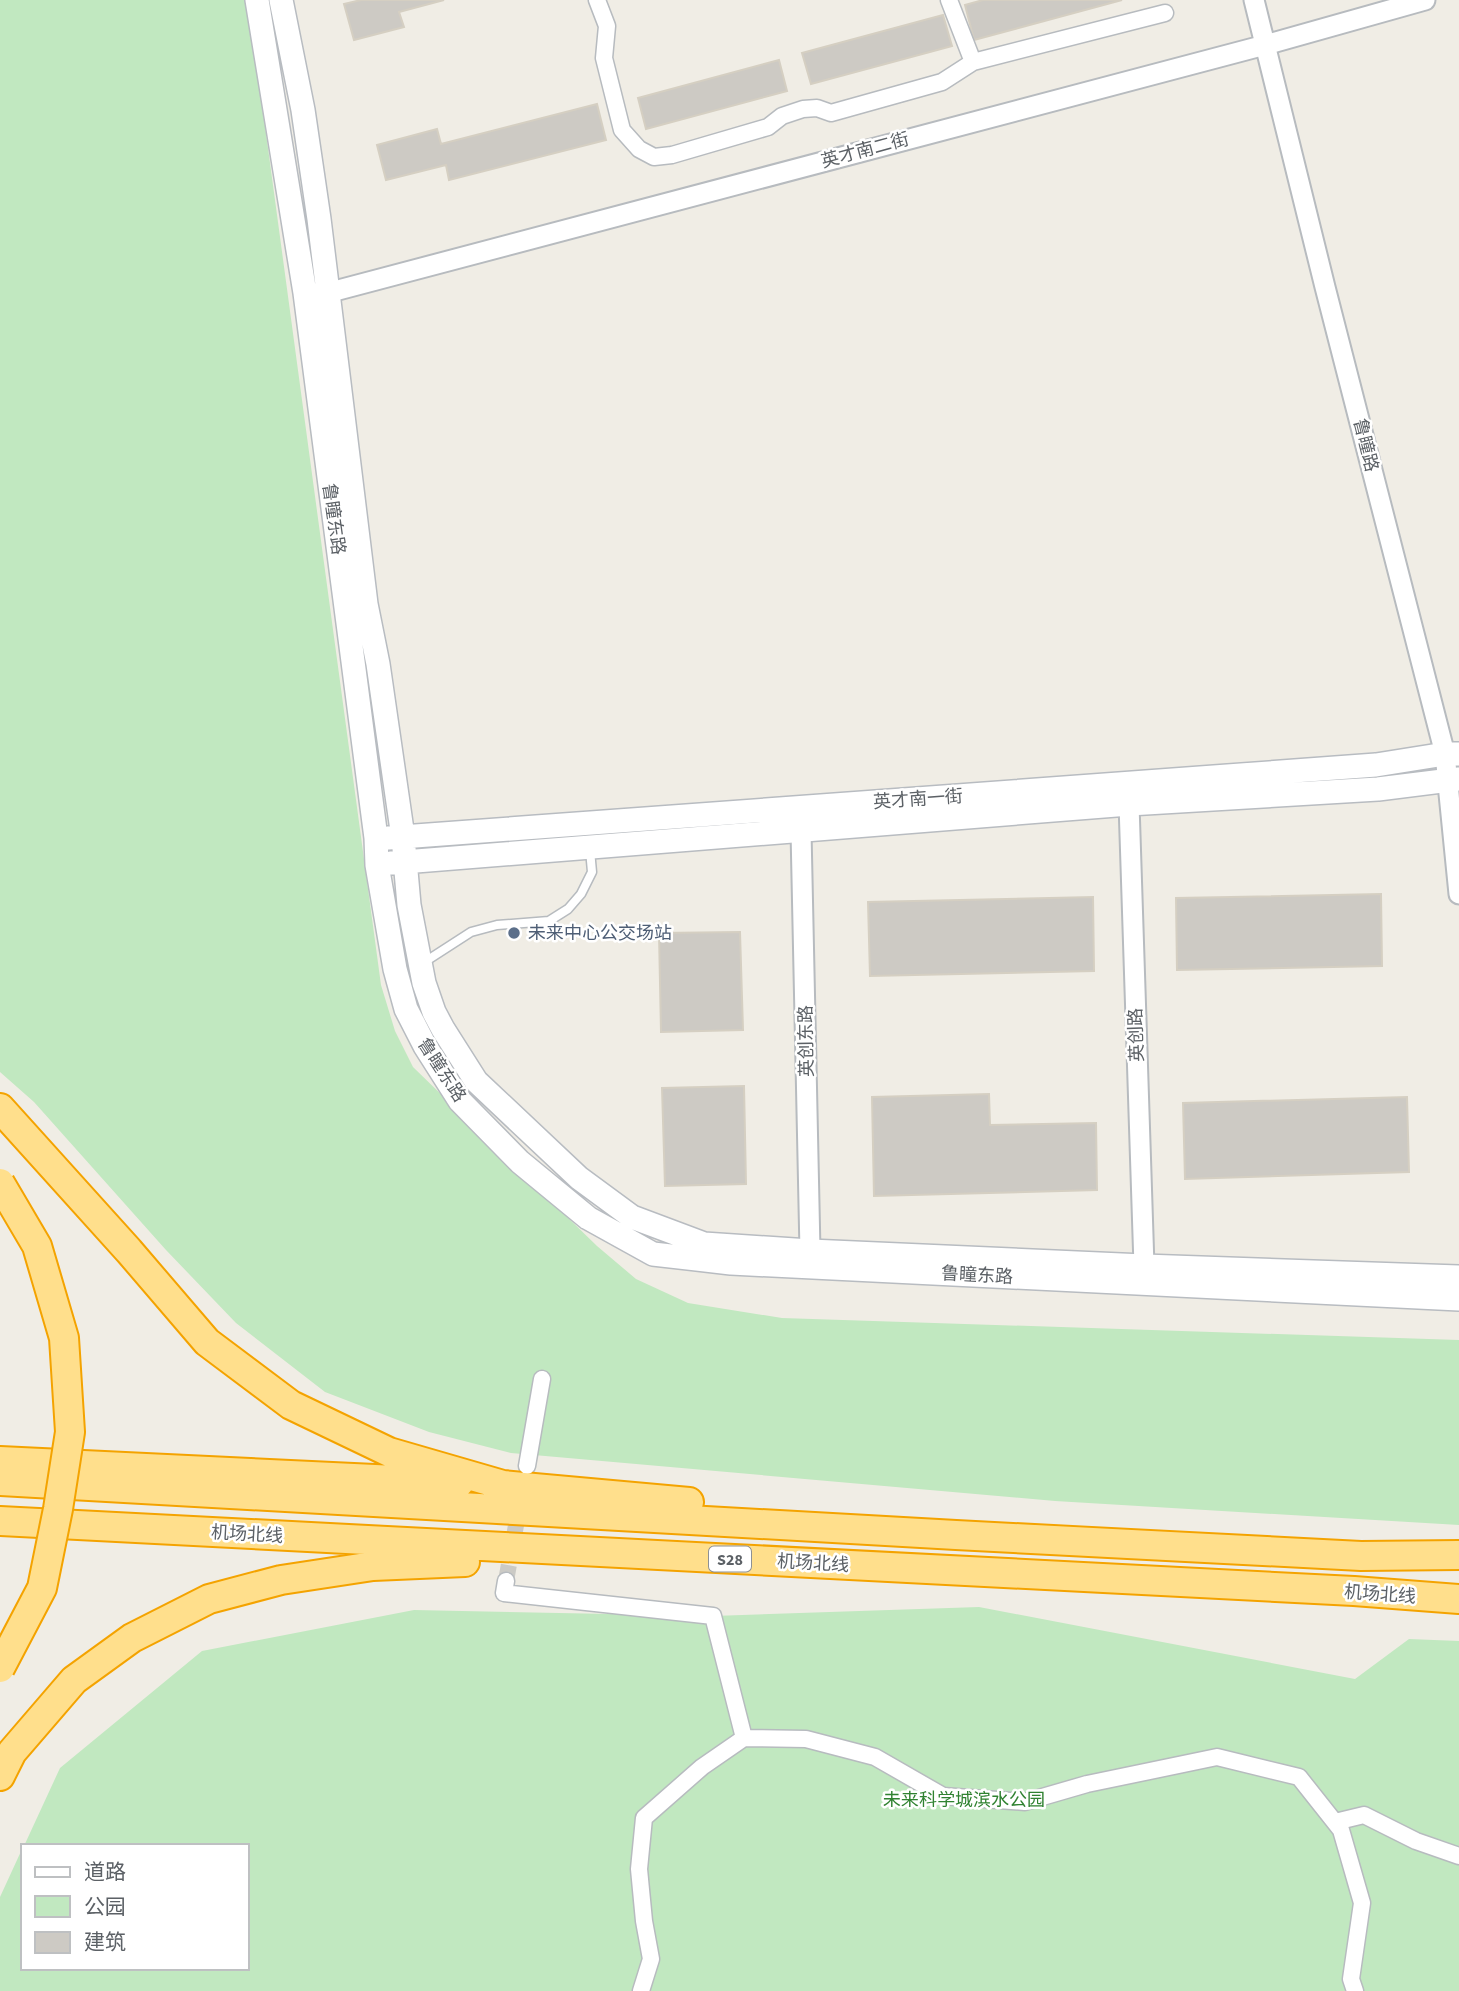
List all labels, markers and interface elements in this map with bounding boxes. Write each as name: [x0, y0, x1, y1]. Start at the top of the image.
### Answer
street label: 英才南二街: [818, 127, 912, 174]
street label: 鲁瞳路: [1347, 416, 1384, 474]
street label: 鲁瞳东路: [316, 482, 351, 556]
street label: 英才南一街: [872, 784, 964, 815]
place label: 未来中心公交场站: [528, 921, 672, 946]
marker: 未来中心公交场站: [506, 925, 522, 941]
street label: 英创东路: [793, 1005, 820, 1077]
street label: 英创路: [1123, 1008, 1150, 1062]
street label: 鲁瞳东路: [411, 1033, 472, 1107]
street label: 鲁瞳东路: [940, 1261, 1014, 1290]
street label: 机场北线: [210, 1520, 284, 1549]
road number: S28: [709, 1546, 751, 1572]
street label: 机场北线: [776, 1549, 850, 1578]
street label: 机场北线: [1343, 1580, 1417, 1609]
park label: 未来科学城滨水公园: [883, 1788, 1045, 1813]
legend: [21, 1844, 248, 1970]
text: 道路: [84, 1857, 126, 1887]
text: 公园: [84, 1892, 126, 1922]
text: 建筑: [84, 1927, 126, 1957]

